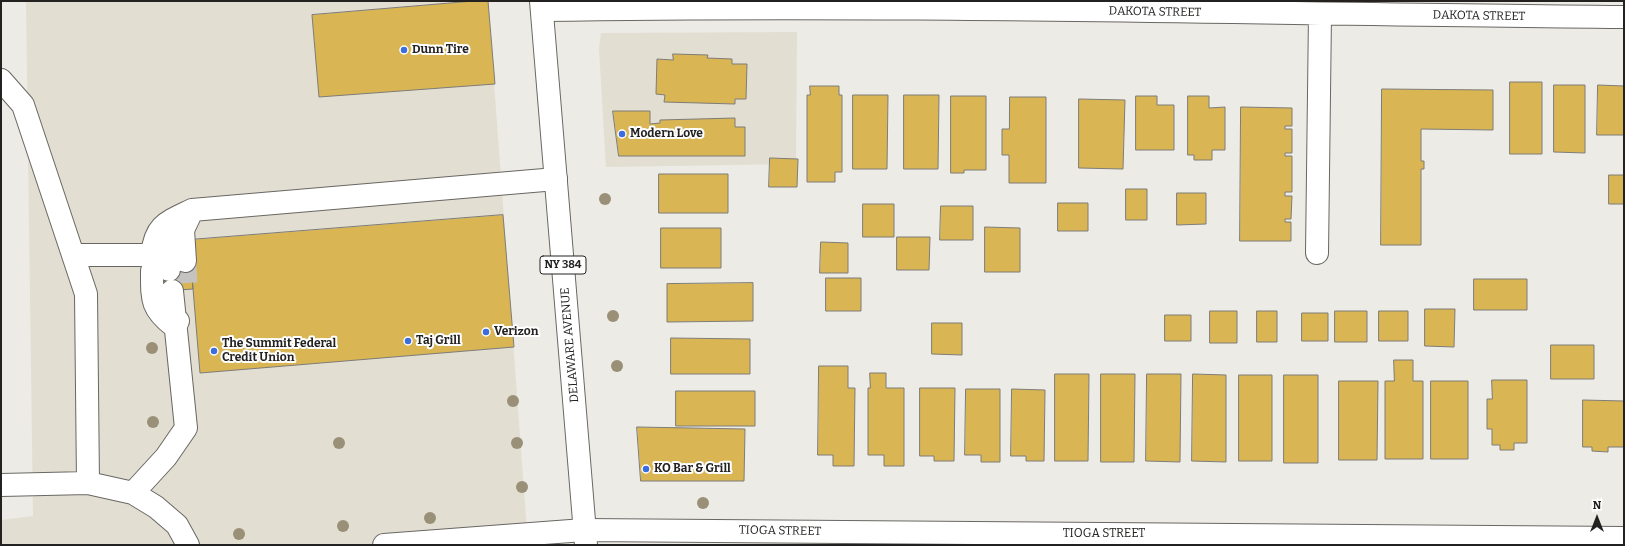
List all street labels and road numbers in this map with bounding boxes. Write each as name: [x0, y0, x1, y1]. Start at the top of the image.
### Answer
street label: DAKOTA STREET: [1109, 4, 1201, 20]
street label: DAKOTA STREET: [1433, 8, 1525, 24]
road number: NY 384: [540, 256, 586, 274]
street label: DELAWARE AVENUE: [558, 287, 582, 403]
street label: TIOGA STREET: [739, 523, 821, 539]
street label: TIOGA STREET: [1063, 527, 1145, 541]

